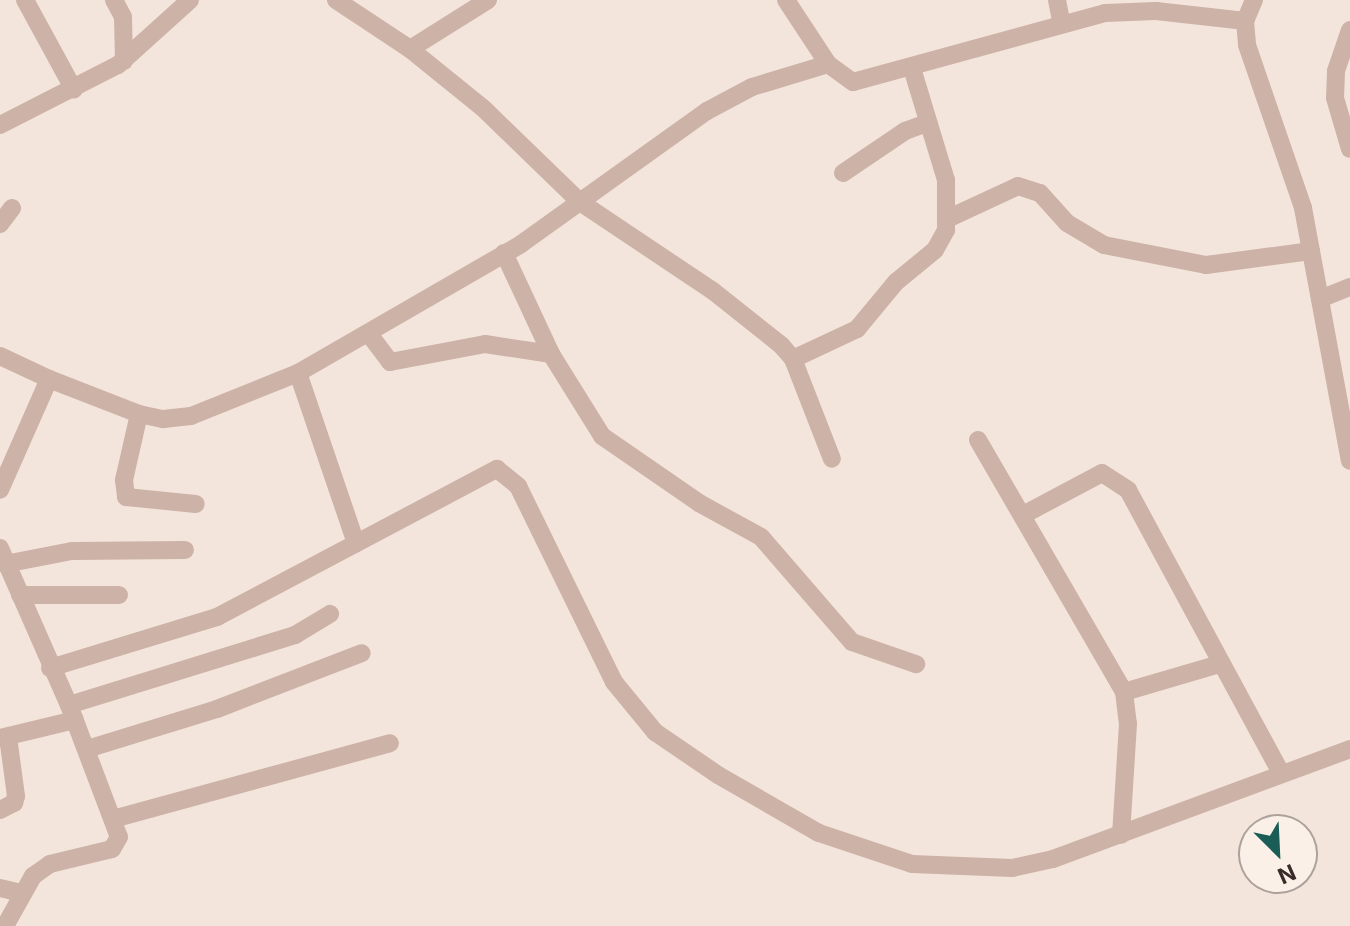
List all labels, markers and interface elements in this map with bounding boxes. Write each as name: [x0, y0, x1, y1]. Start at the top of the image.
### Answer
north arrow: [1238, 814, 1318, 894]
text: N: [1274, 859, 1300, 889]

